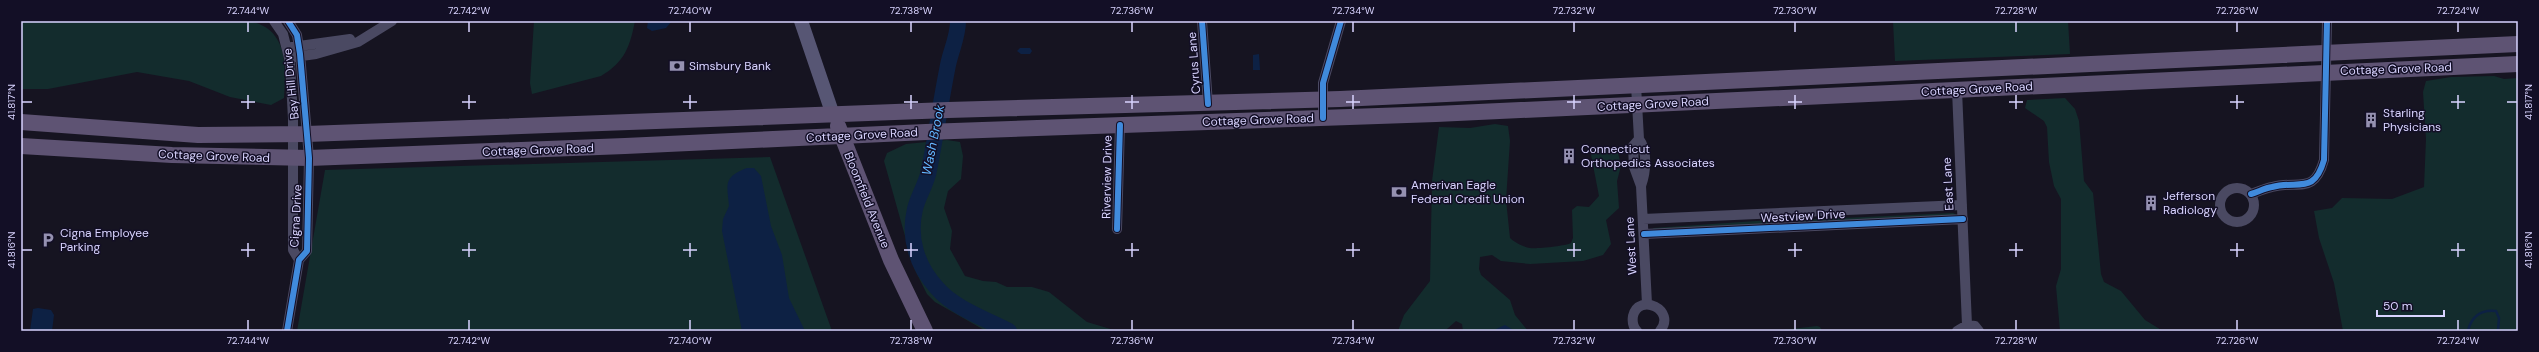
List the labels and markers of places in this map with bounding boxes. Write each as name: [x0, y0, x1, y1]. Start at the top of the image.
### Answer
bank icon: Simsbury Bank: [668, 57, 686, 75]
place label: Simsbury Bank: [689, 58, 771, 74]
place label: Starling Physicians: [2383, 105, 2441, 135]
building icon: Starling Physicians: [2362, 111, 2380, 129]
place label: Connecticut Orthopedics Associates: [1581, 141, 1715, 171]
building icon: Connecticut Orthopedics Associates: [1560, 147, 1578, 165]
place label: Amerivan Eagle Federal Credit Union: [1411, 177, 1525, 207]
bank icon: Amerivan Eagle Federal Credit Union: [1390, 183, 1408, 201]
place label: Jefferson Radiology: [2163, 188, 2217, 218]
building icon: Jefferson Radiology: [2142, 194, 2160, 212]
place label: Cigna Employee Parking: [60, 225, 149, 255]
parking icon: Cigna Employee Parking: [39, 231, 57, 249]

